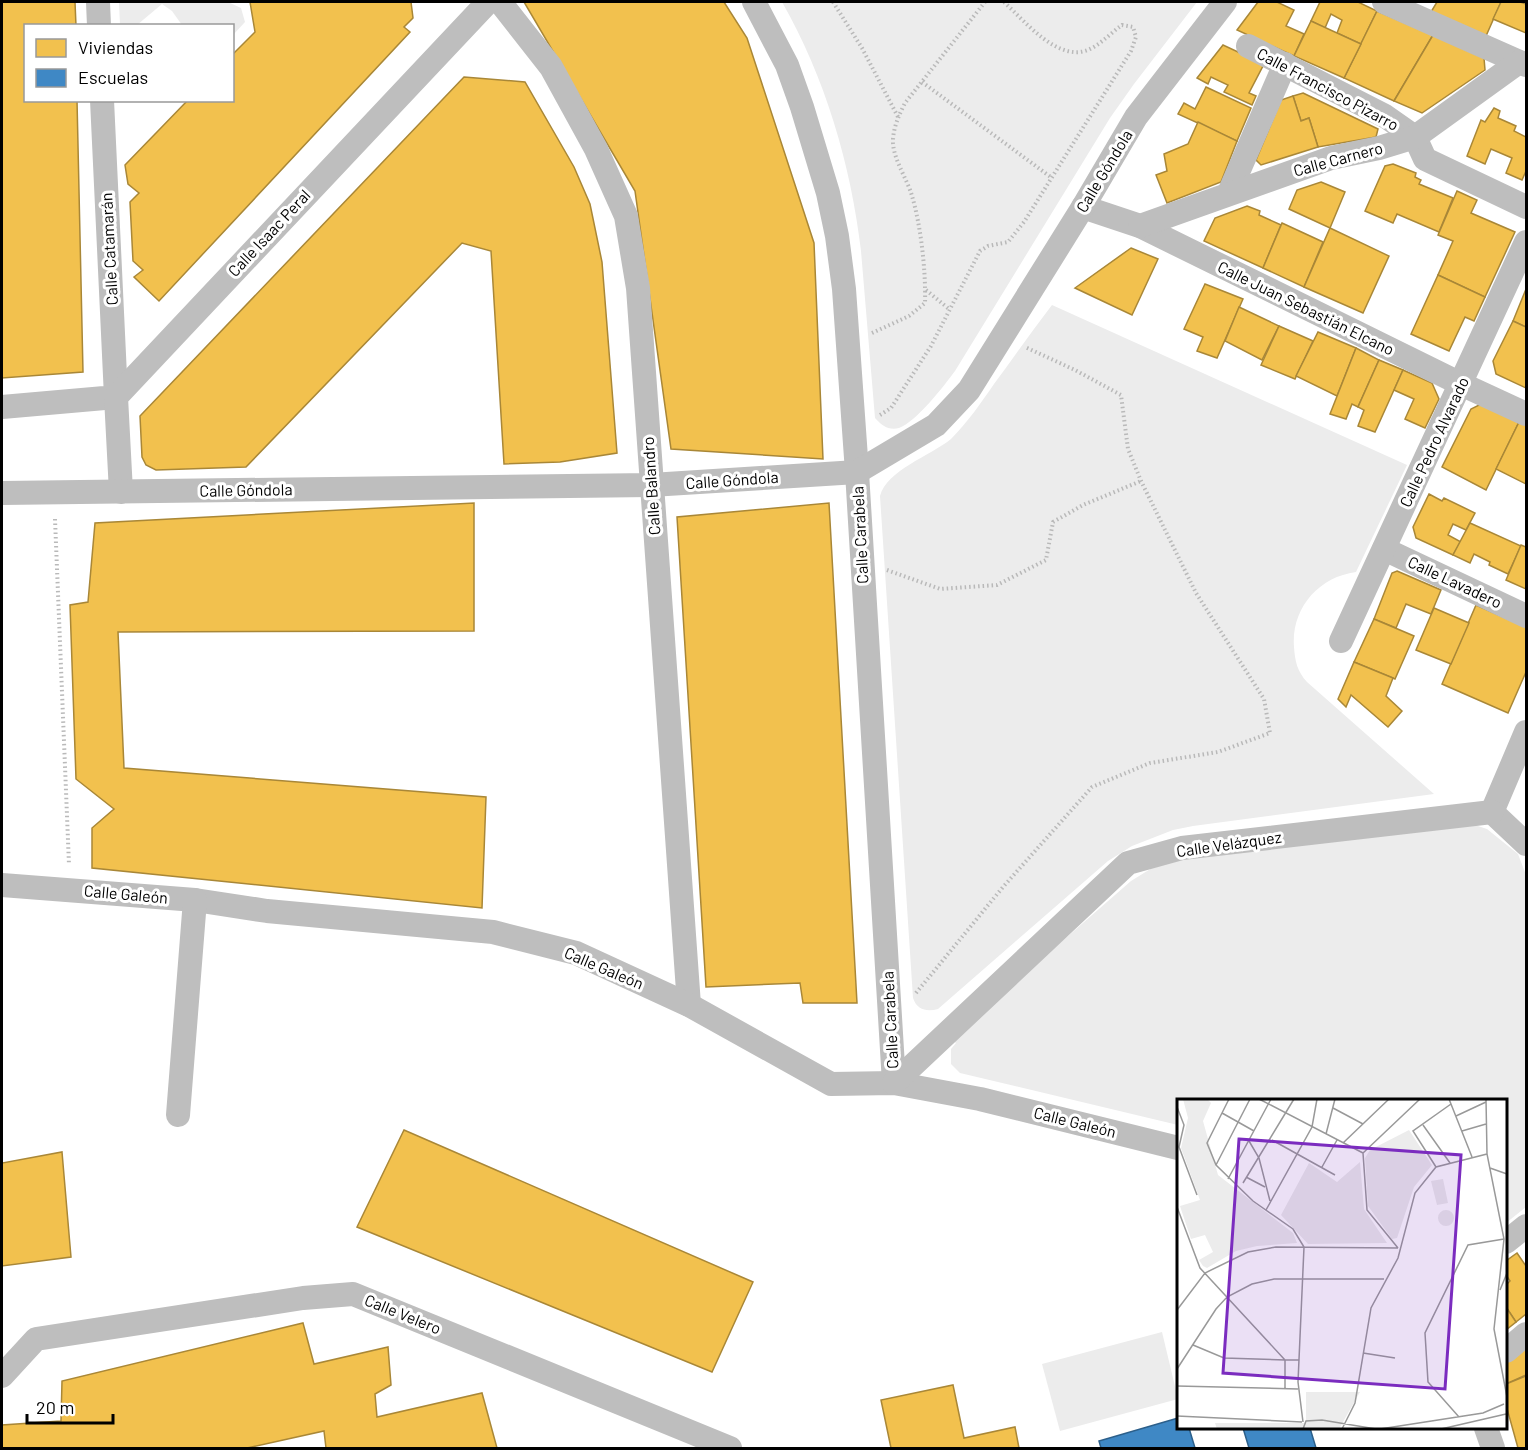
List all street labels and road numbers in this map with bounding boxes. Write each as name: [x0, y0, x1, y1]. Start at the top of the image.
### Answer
street label: Calle Francisco Pizarro: [1254, 43, 1402, 134]
street label: Calle Góndola: [1071, 126, 1136, 216]
street label: Calle Carnero: [1291, 137, 1385, 180]
street label: Calle Isaac Peral: [224, 185, 314, 280]
street label: Calle Catamarán: [96, 192, 121, 306]
street label: Calle Juan Sebastián Elcano: [1215, 256, 1398, 359]
street label: Calle Pedro Alvarado: [1395, 374, 1472, 510]
street label: Calle Balandro: [638, 436, 663, 536]
street label: Calle Góndola: [685, 467, 779, 492]
street label: Calle Góndola: [199, 479, 293, 500]
street label: Calle Carabela: [847, 486, 872, 584]
street label: Calle Lavadero: [1405, 552, 1505, 612]
street label: Calle Velázquez: [1175, 827, 1283, 860]
street label: Calle Galeón: [83, 880, 169, 907]
street label: Calle Galeón: [562, 942, 647, 993]
street label: Calle Carabela: [877, 971, 902, 1069]
street label: Calle Galeón: [1032, 1102, 1118, 1141]
street label: Calle Velero: [362, 1290, 444, 1337]

